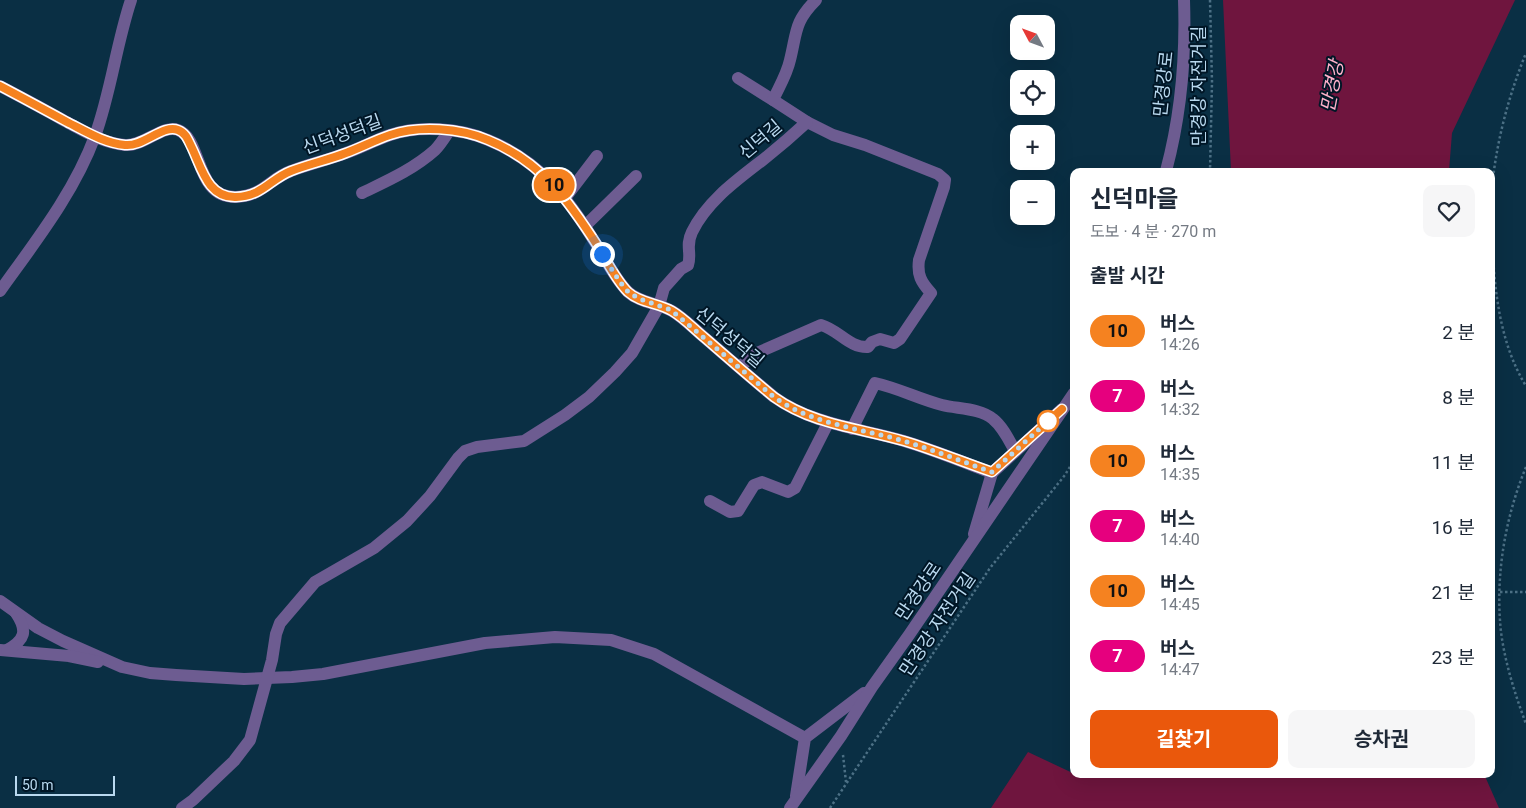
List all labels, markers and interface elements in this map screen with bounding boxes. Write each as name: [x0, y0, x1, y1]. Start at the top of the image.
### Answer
north arrow: [1010, 15, 1055, 60]
map controls: [1010, 15, 1055, 225]
street label: 만경강 자전거길: [1188, 26, 1209, 146]
street label: 만경강로: [1149, 50, 1177, 118]
water label: 만경강: [1316, 56, 1349, 114]
button: locate: [1010, 70, 1055, 115]
street label: 신덕성덕길: [299, 110, 385, 158]
street label: 신덕길: [734, 115, 786, 163]
button: +: [1010, 125, 1055, 170]
line badge: 10: [532, 169, 576, 201]
text: 10: [544, 174, 564, 195]
button: −: [1010, 180, 1055, 225]
text: 신덕마을: [1090, 185, 1178, 213]
button: heart: [1423, 185, 1475, 237]
text: 도보 · 4 분 · 270 m: [1090, 222, 1216, 241]
your location: [590, 242, 615, 267]
text: 출발 시간: [1090, 264, 1165, 287]
street label: 신덕성덕길: [692, 302, 768, 372]
text: 버스: [1160, 312, 1195, 335]
text: 10: [1107, 320, 1128, 341]
text: 2 분: [1442, 321, 1475, 344]
text: 14:26: [1160, 335, 1200, 354]
text: 버스: [1160, 377, 1195, 400]
text: 7: [1112, 385, 1123, 406]
text: 8 분: [1442, 386, 1475, 409]
text: 14:32: [1160, 400, 1200, 419]
unlabelled marker: [1037, 410, 1059, 432]
text: 버스: [1160, 442, 1195, 465]
text: 10: [1107, 450, 1128, 471]
text: 11 분: [1431, 451, 1475, 474]
text: 14:35: [1160, 465, 1200, 484]
text: 버스: [1160, 507, 1195, 530]
text: 7: [1112, 515, 1123, 536]
text: 16 분: [1431, 516, 1475, 539]
text: 14:40: [1160, 530, 1200, 549]
street label: 만경강로: [891, 558, 945, 624]
street label: 만경강 자전거길: [895, 568, 979, 680]
text: 버스: [1160, 572, 1195, 595]
text: 10: [1107, 580, 1128, 601]
text: 21 분: [1431, 581, 1475, 604]
text: 14:45: [1160, 595, 1200, 614]
text: 버스: [1160, 637, 1195, 660]
text: 7: [1112, 645, 1123, 666]
text: 23 분: [1431, 646, 1475, 669]
text: 14:47: [1160, 660, 1200, 679]
button: 길찾기: [1090, 710, 1278, 768]
button: 승차권: [1288, 710, 1475, 768]
scale bar: [15, 773, 115, 796]
text: 50 m: [22, 777, 54, 793]

